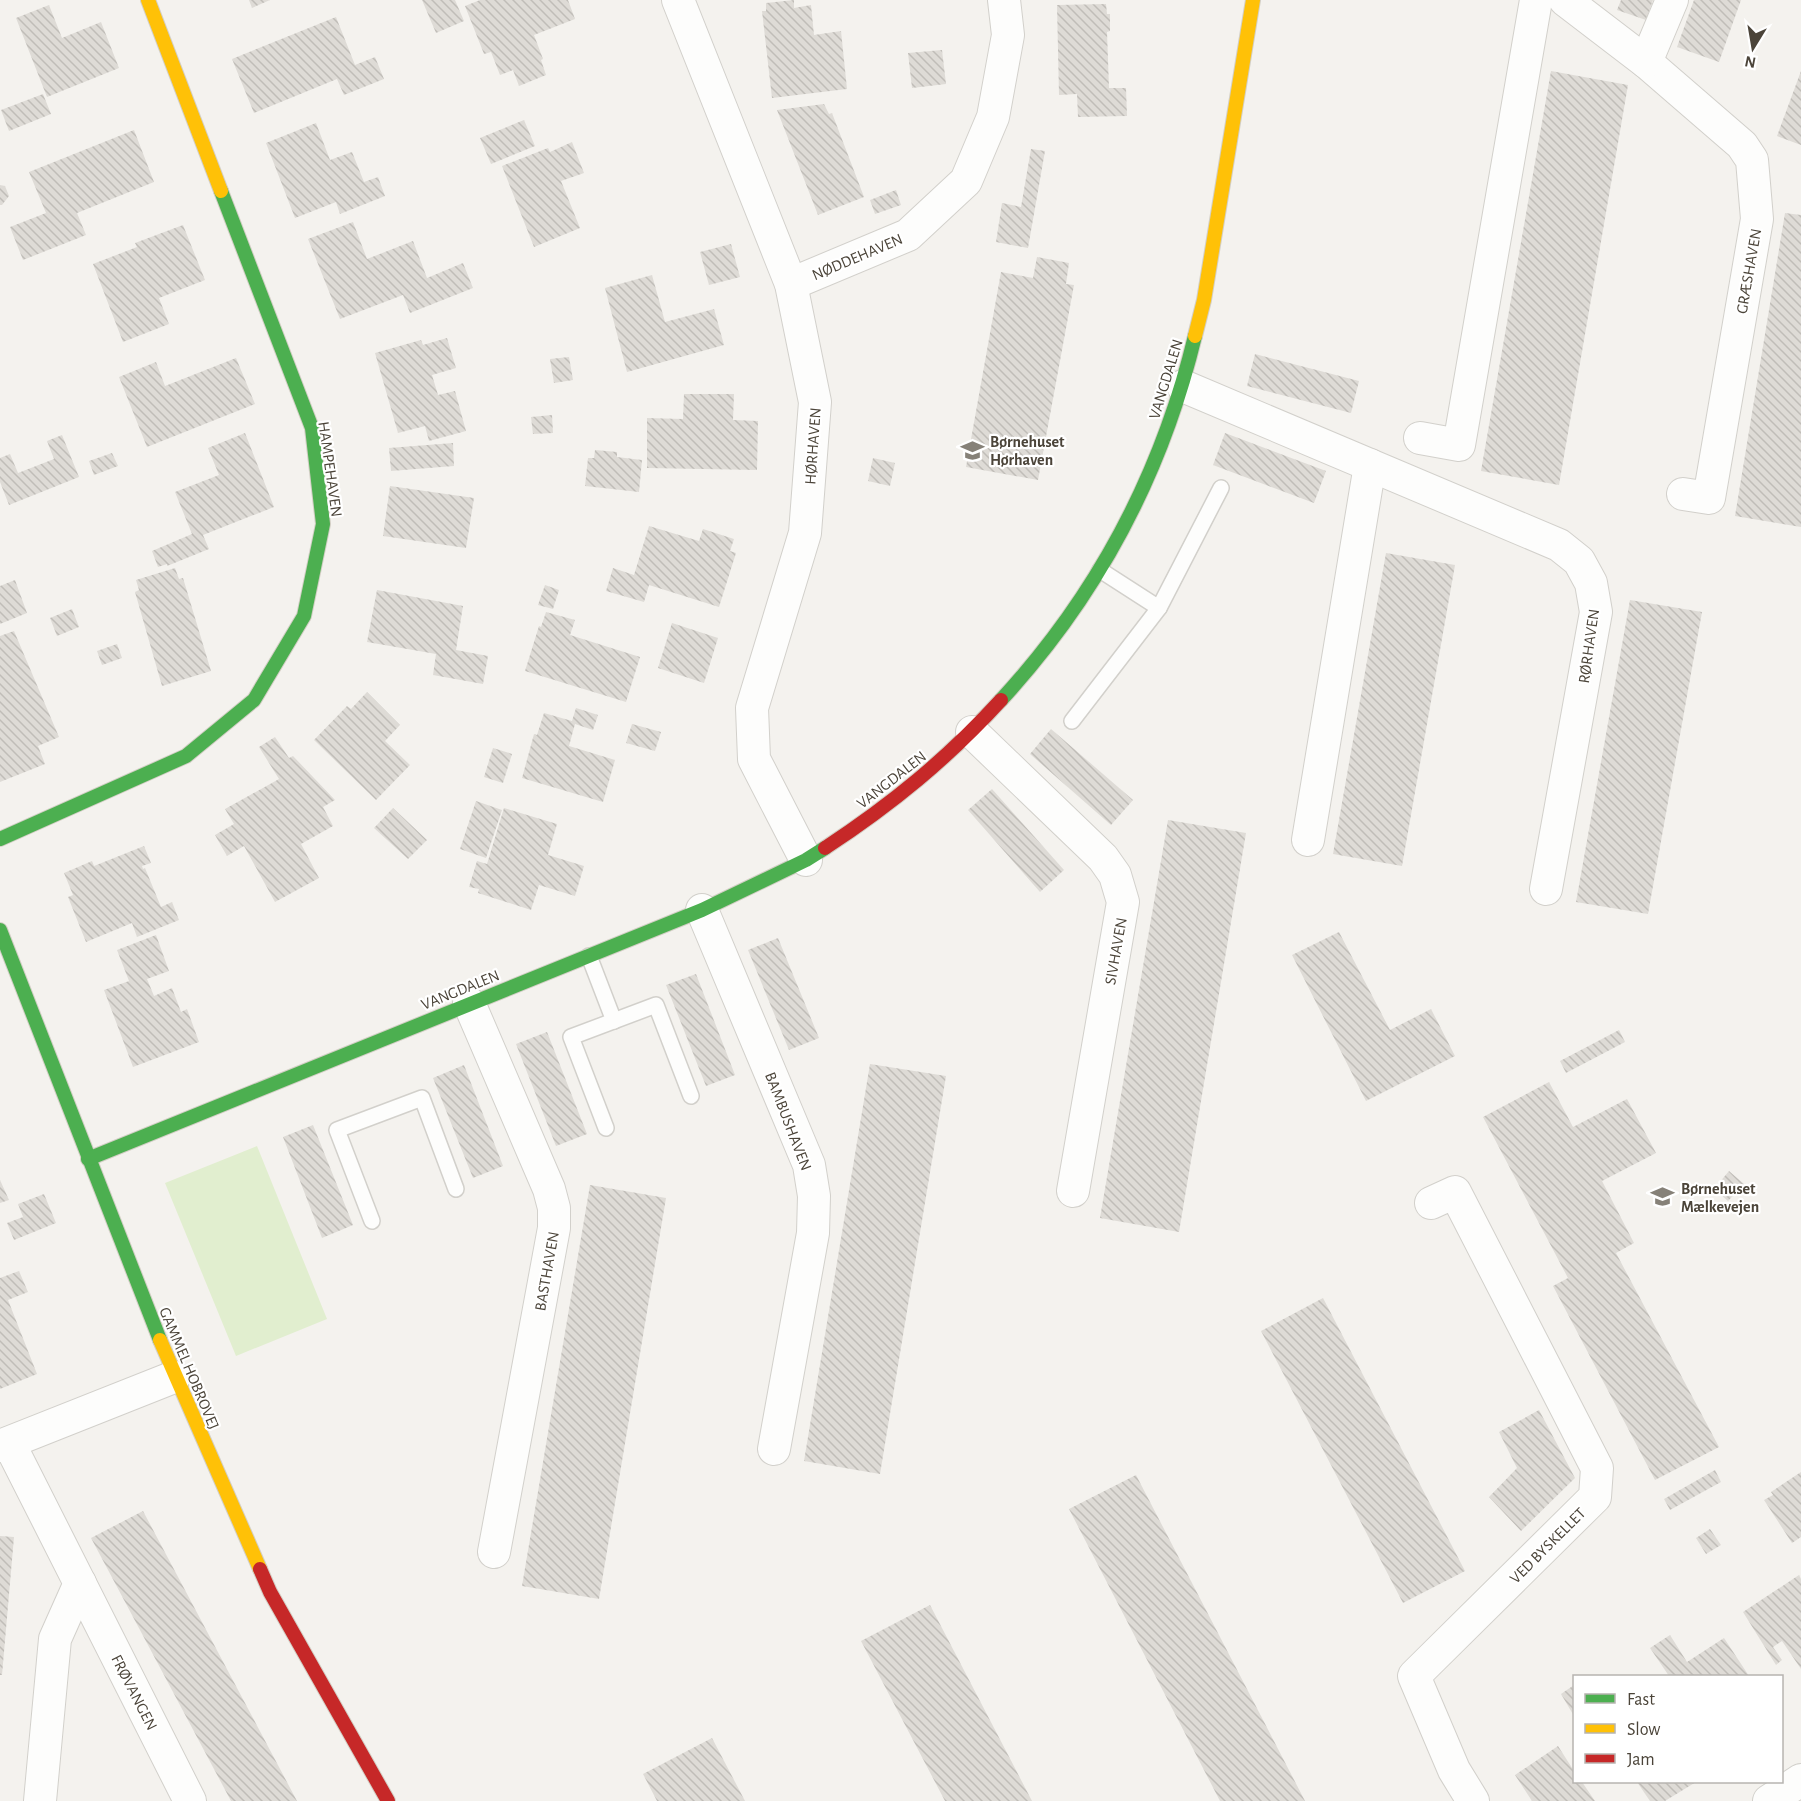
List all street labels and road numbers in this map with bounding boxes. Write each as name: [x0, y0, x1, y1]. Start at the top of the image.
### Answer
street label: GRÆSHAVEN: [1734, 227, 1764, 315]
street label: NØDDEHAVEN: [810, 231, 905, 283]
street label: VANGDALEN: [1146, 337, 1186, 421]
street label: HØRHAVEN: [802, 407, 824, 485]
street label: HAMPEHAVEN: [315, 420, 345, 518]
street label: RØRHAVEN: [1576, 608, 1602, 685]
street label: VANGDALEN: [854, 748, 929, 812]
street label: SIVHAVEN: [1102, 916, 1130, 986]
street label: VANGDALEN: [419, 967, 502, 1013]
street label: BAMBUSHAVEN: [762, 1070, 814, 1173]
street label: BASTHAVEN: [532, 1230, 562, 1312]
street label: GAMMEL HOBROVEJ: [156, 1305, 222, 1432]
street label: VED BYSKELLET: [1507, 1505, 1589, 1587]
street label: FRØVANGEN: [108, 1652, 160, 1733]

